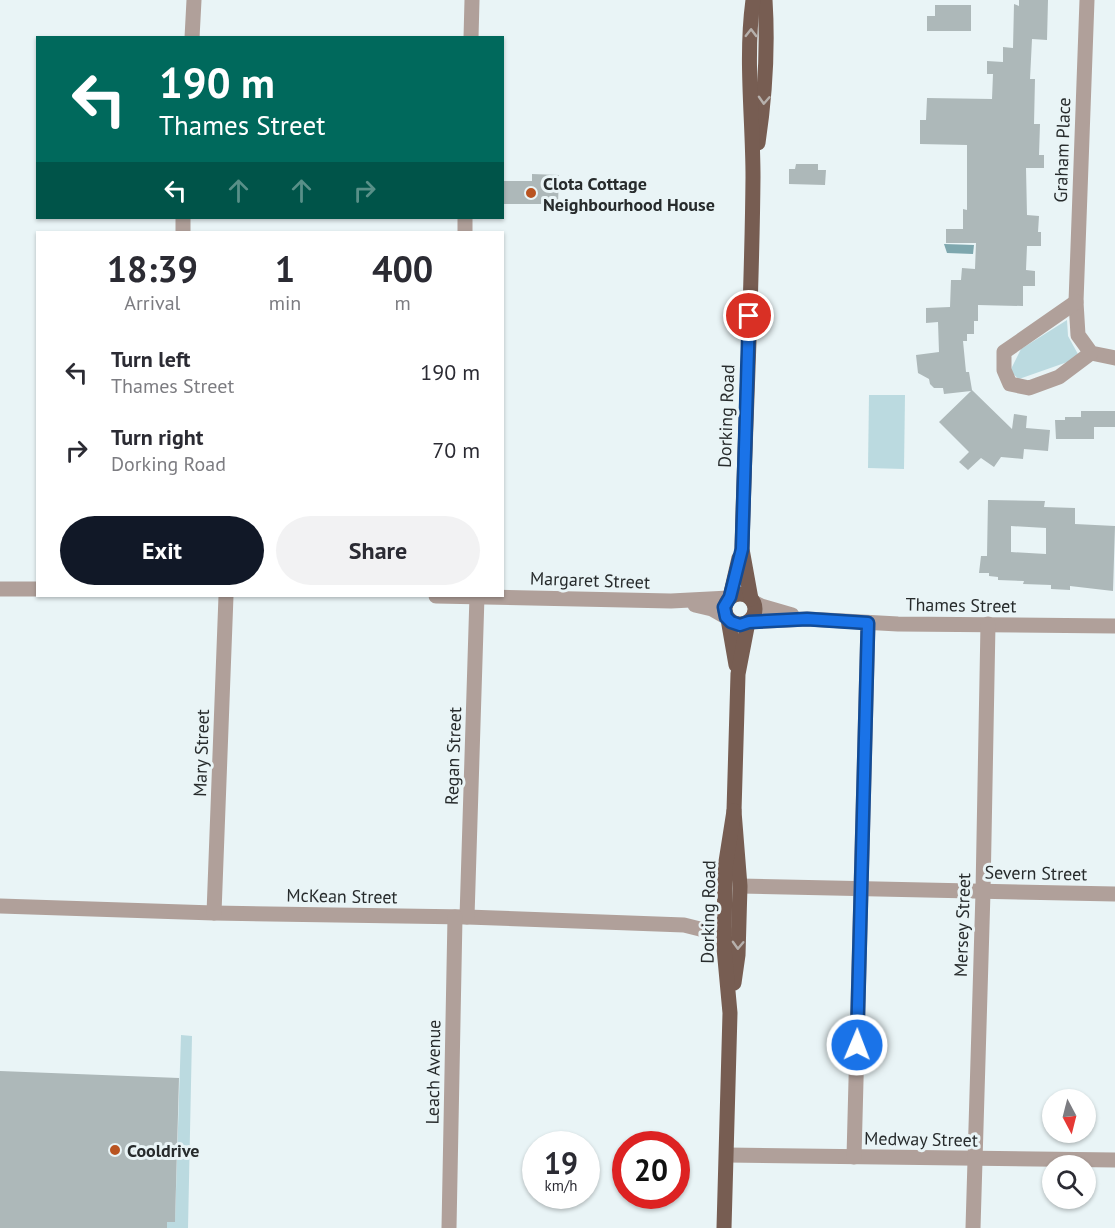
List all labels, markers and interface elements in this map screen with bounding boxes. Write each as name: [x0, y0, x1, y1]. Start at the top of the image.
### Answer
one-way arrow: [745, 28, 757, 37]
text: 190 m: [159, 55, 275, 110]
icon: left: [60, 60, 138, 138]
one-way arrow: [757, 96, 770, 105]
street label: Graham Place: [1049, 97, 1075, 203]
text: Thames Street: [159, 108, 325, 142]
place label: Clota Cottage Neighbourhood House: [543, 172, 715, 216]
icon: left: [159, 174, 192, 207]
icon: ahead: [222, 174, 255, 207]
icon: ahead: [285, 174, 318, 207]
icon: right: [348, 174, 381, 207]
marker: Clota Cottage Neighbourhood House: [524, 186, 538, 200]
text: 18:39: [107, 245, 198, 292]
text: 1: [275, 245, 295, 292]
text: 400: [372, 245, 433, 292]
text: Arrival: [124, 290, 180, 316]
text: min: [269, 290, 301, 316]
text: m: [395, 290, 411, 316]
pin: [723, 290, 774, 341]
icon: arrive: [732, 299, 765, 332]
text: Turn left: [111, 345, 191, 373]
icon: left: [60, 356, 93, 389]
text: 190 m: [420, 358, 480, 386]
street label: Dorking Road: [713, 364, 739, 468]
text: Thames Street: [111, 373, 234, 399]
text: Turn right: [111, 423, 203, 451]
icon: right: [60, 434, 93, 467]
text: 70 m: [432, 436, 480, 464]
text: Dorking Road: [111, 451, 226, 477]
button: Exit: [60, 516, 264, 585]
button: Share: [276, 516, 480, 585]
street label: Margaret Street: [530, 566, 650, 594]
street label: Thames Street: [905, 593, 1017, 617]
street label: Regan Street: [440, 707, 466, 805]
street label: Mary Street: [188, 709, 214, 797]
street label: Dorking Road: [696, 860, 720, 964]
street label: Severn Street: [984, 861, 1088, 885]
street label: Mersey Street: [949, 872, 975, 978]
street label: McKean Street: [286, 884, 398, 908]
one-way arrow: [732, 940, 744, 949]
position arrow: [825, 1013, 889, 1077]
street label: Leach Avenue: [421, 1019, 445, 1125]
north arrow: [1042, 1089, 1096, 1143]
map controls: [1042, 1089, 1096, 1209]
street label: Medway Street: [864, 1127, 978, 1151]
speed limit sign: 20: [612, 1131, 690, 1209]
place label: Cooldrive: [127, 1139, 200, 1162]
marker: Cooldrive: [108, 1143, 122, 1157]
text: 19: [544, 1143, 578, 1182]
button: search: [1042, 1155, 1096, 1209]
text: km/h: [545, 1176, 577, 1195]

